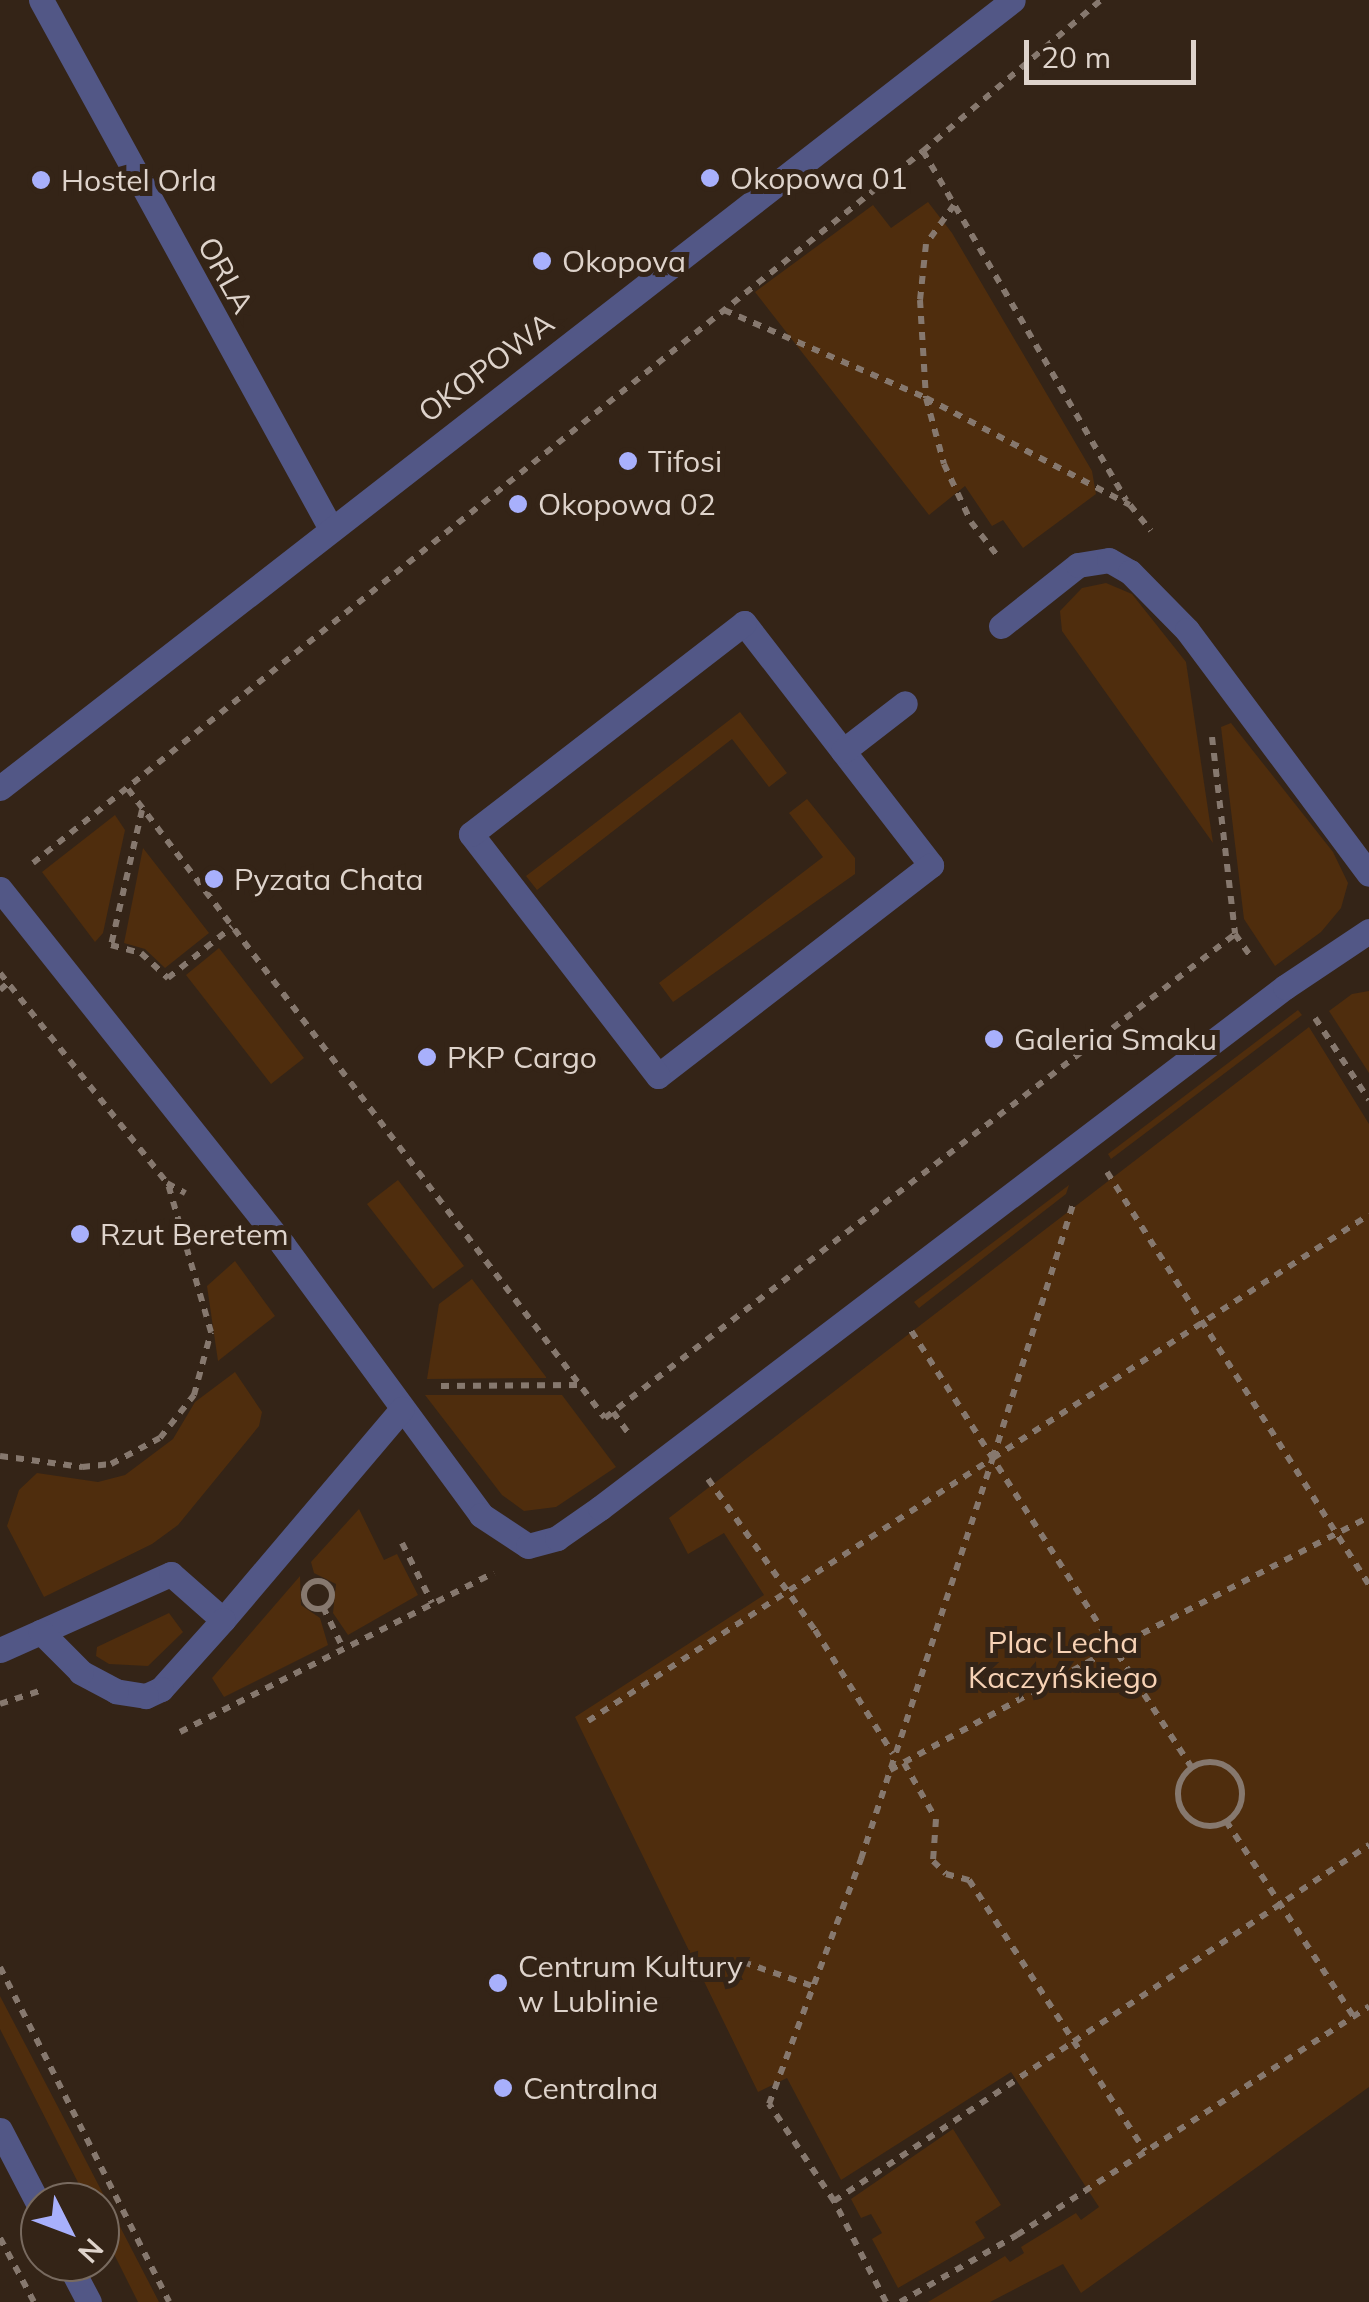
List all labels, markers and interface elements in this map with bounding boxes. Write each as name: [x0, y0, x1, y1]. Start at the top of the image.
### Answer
scale bar: [1029, 20, 1202, 82]
text: 20 m: [1041, 38, 1111, 76]
place label: Okopowa 01: [730, 160, 908, 196]
place label: Hostel Orla: [61, 162, 217, 198]
marker: Okopowa 01: [699, 167, 721, 189]
marker: Hostel Orla: [30, 169, 52, 191]
street label: ORLA: [190, 231, 262, 319]
place label: Okopova: [562, 243, 686, 279]
marker: Okopova: [531, 250, 553, 272]
street label: OKOPOWA: [411, 304, 561, 430]
place label: Tifosi: [648, 443, 722, 479]
marker: Tifosi: [617, 450, 639, 472]
place label: Okopowa 02: [538, 486, 716, 522]
marker: Okopowa 02: [507, 493, 529, 515]
place label: Pyzata Chata: [234, 861, 424, 897]
marker: Pyzata Chata: [203, 868, 225, 890]
place label: Galeria Smaku: [1014, 1021, 1217, 1057]
marker: Galeria Smaku: [983, 1028, 1005, 1050]
place label: PKP Cargo: [447, 1039, 597, 1075]
marker: PKP Cargo: [416, 1046, 438, 1068]
place label: Rzut Beretem: [100, 1216, 289, 1252]
marker: Rzut Beretem: [69, 1223, 91, 1245]
park label: Plac Lecha Kaczyńskiego: [968, 1624, 1158, 1694]
place label: Centrum Kultury w Lublinie: [518, 1948, 743, 2018]
marker: Centrum Kultury w Lublinie: [487, 1972, 509, 1994]
place label: Centralna: [523, 2070, 658, 2106]
marker: Centralna: [492, 2077, 514, 2099]
north arrow: [20, 2182, 120, 2282]
text: N: [71, 2231, 111, 2271]

